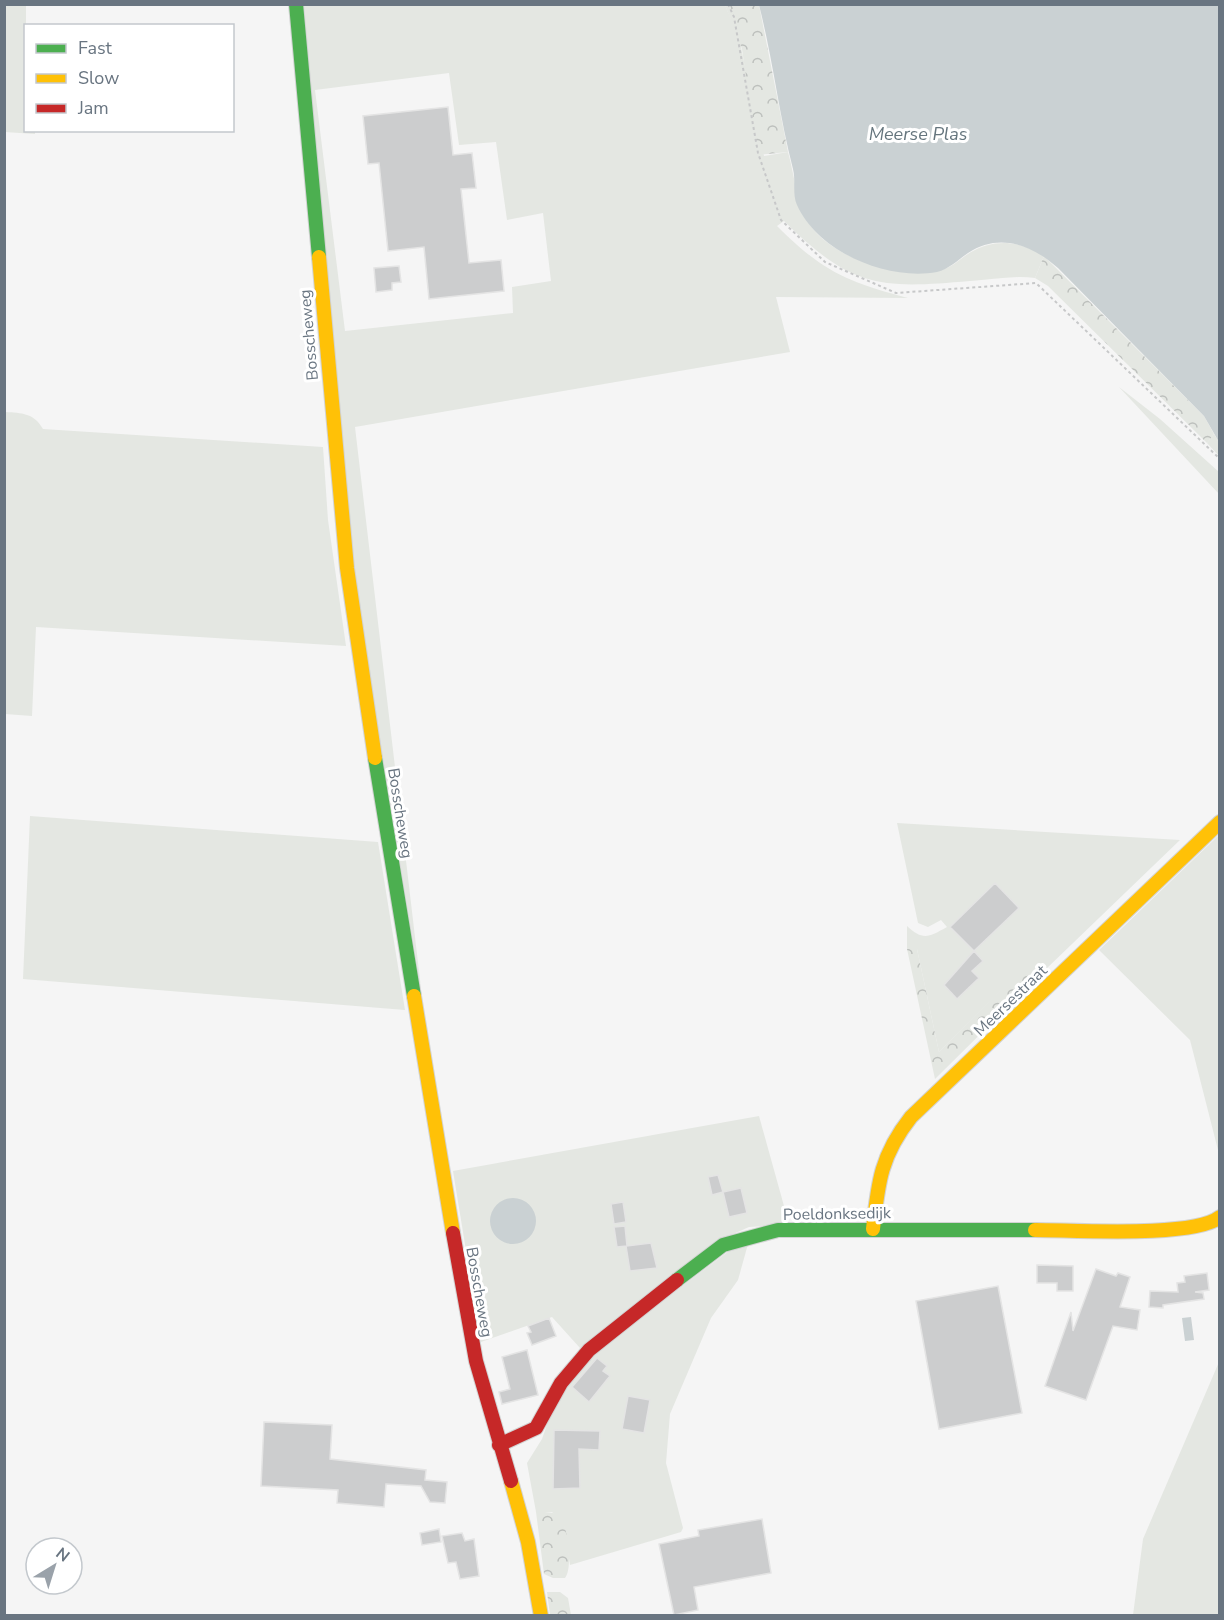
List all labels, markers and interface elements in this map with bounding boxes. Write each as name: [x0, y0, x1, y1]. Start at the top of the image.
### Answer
legend: [24, 24, 234, 132]
text: Fast: [78, 36, 113, 60]
text: Slow: [78, 66, 119, 90]
text: Jam: [77, 96, 109, 120]
water label: Meerse Plas: [869, 122, 967, 146]
street label: Bosscheweg: [294, 289, 324, 381]
street label: Bosscheweg: [382, 766, 418, 860]
street label: Meersestraat: [969, 960, 1052, 1041]
street label: Poeldonksedijk: [783, 1202, 892, 1226]
street label: Bosscheweg: [460, 1245, 498, 1339]
north arrow: [24, 1536, 84, 1596]
text: N: [51, 1543, 74, 1567]

